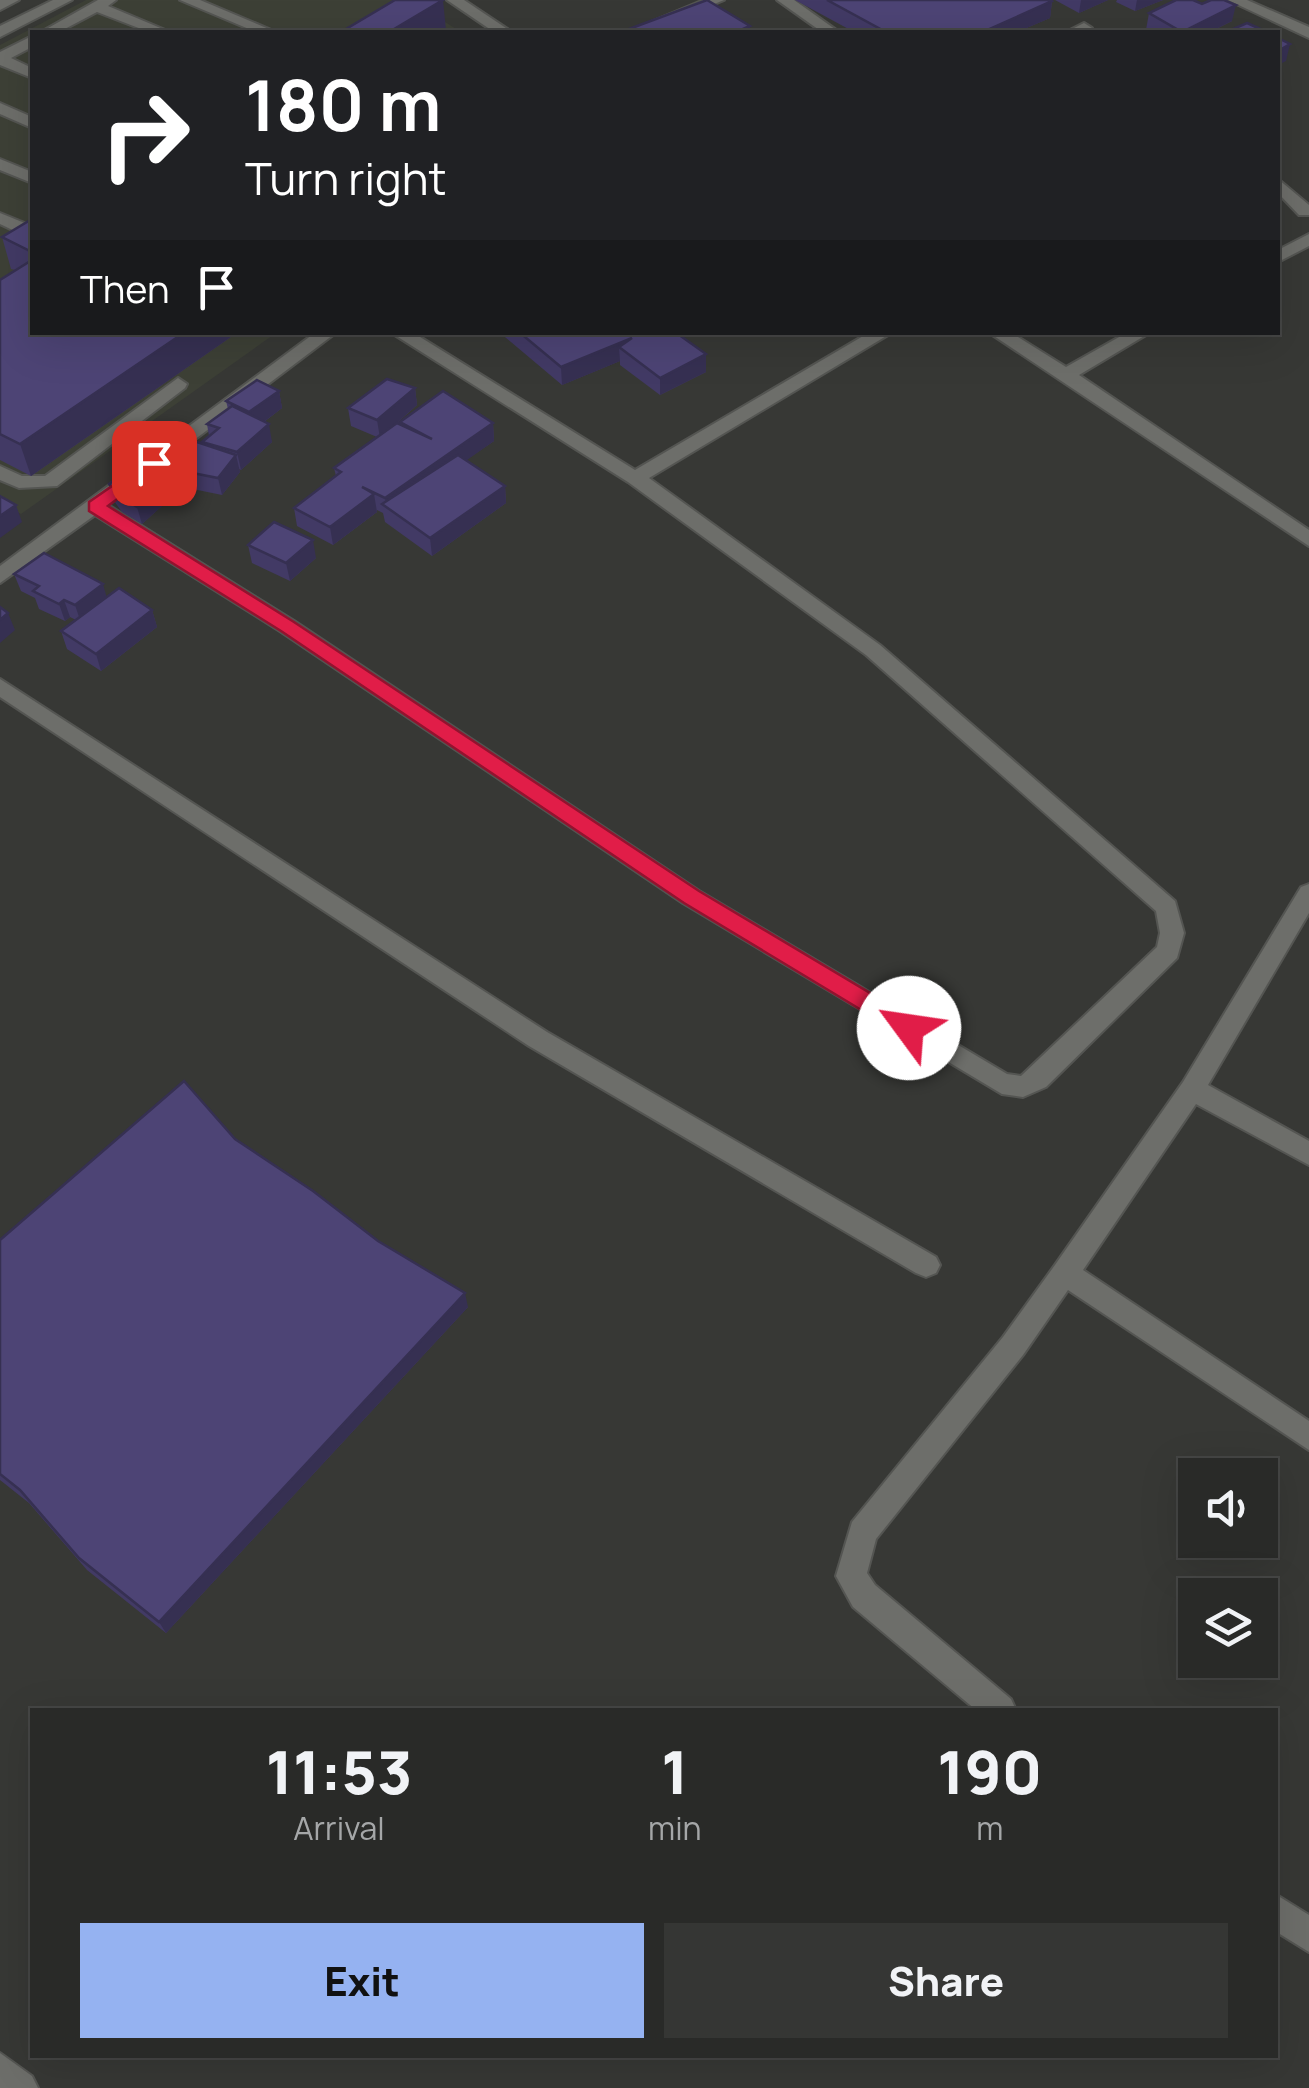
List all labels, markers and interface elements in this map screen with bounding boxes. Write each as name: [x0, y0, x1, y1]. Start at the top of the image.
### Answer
text: 180 m: [245, 56, 442, 152]
icon: right: [80, 70, 210, 200]
text: Turn right: [245, 147, 446, 209]
icon: arrive: [189, 260, 244, 315]
text: Then: [80, 262, 169, 314]
pin: [112, 421, 197, 506]
icon: arrive: [127, 436, 182, 491]
position arrow: [857, 976, 961, 1080]
map controls: [1178, 1458, 1278, 1678]
button: sound: [1178, 1458, 1278, 1558]
button: layers: [1178, 1578, 1278, 1678]
text: 11:53: [266, 1730, 412, 1812]
text: 1: [661, 1730, 688, 1812]
text: 190: [937, 1730, 1042, 1812]
text: Arrival: [293, 1806, 385, 1850]
text: min: [648, 1806, 702, 1850]
text: m: [976, 1806, 1003, 1850]
button: Exit: [80, 1923, 644, 2038]
button: Share: [664, 1923, 1228, 2038]

